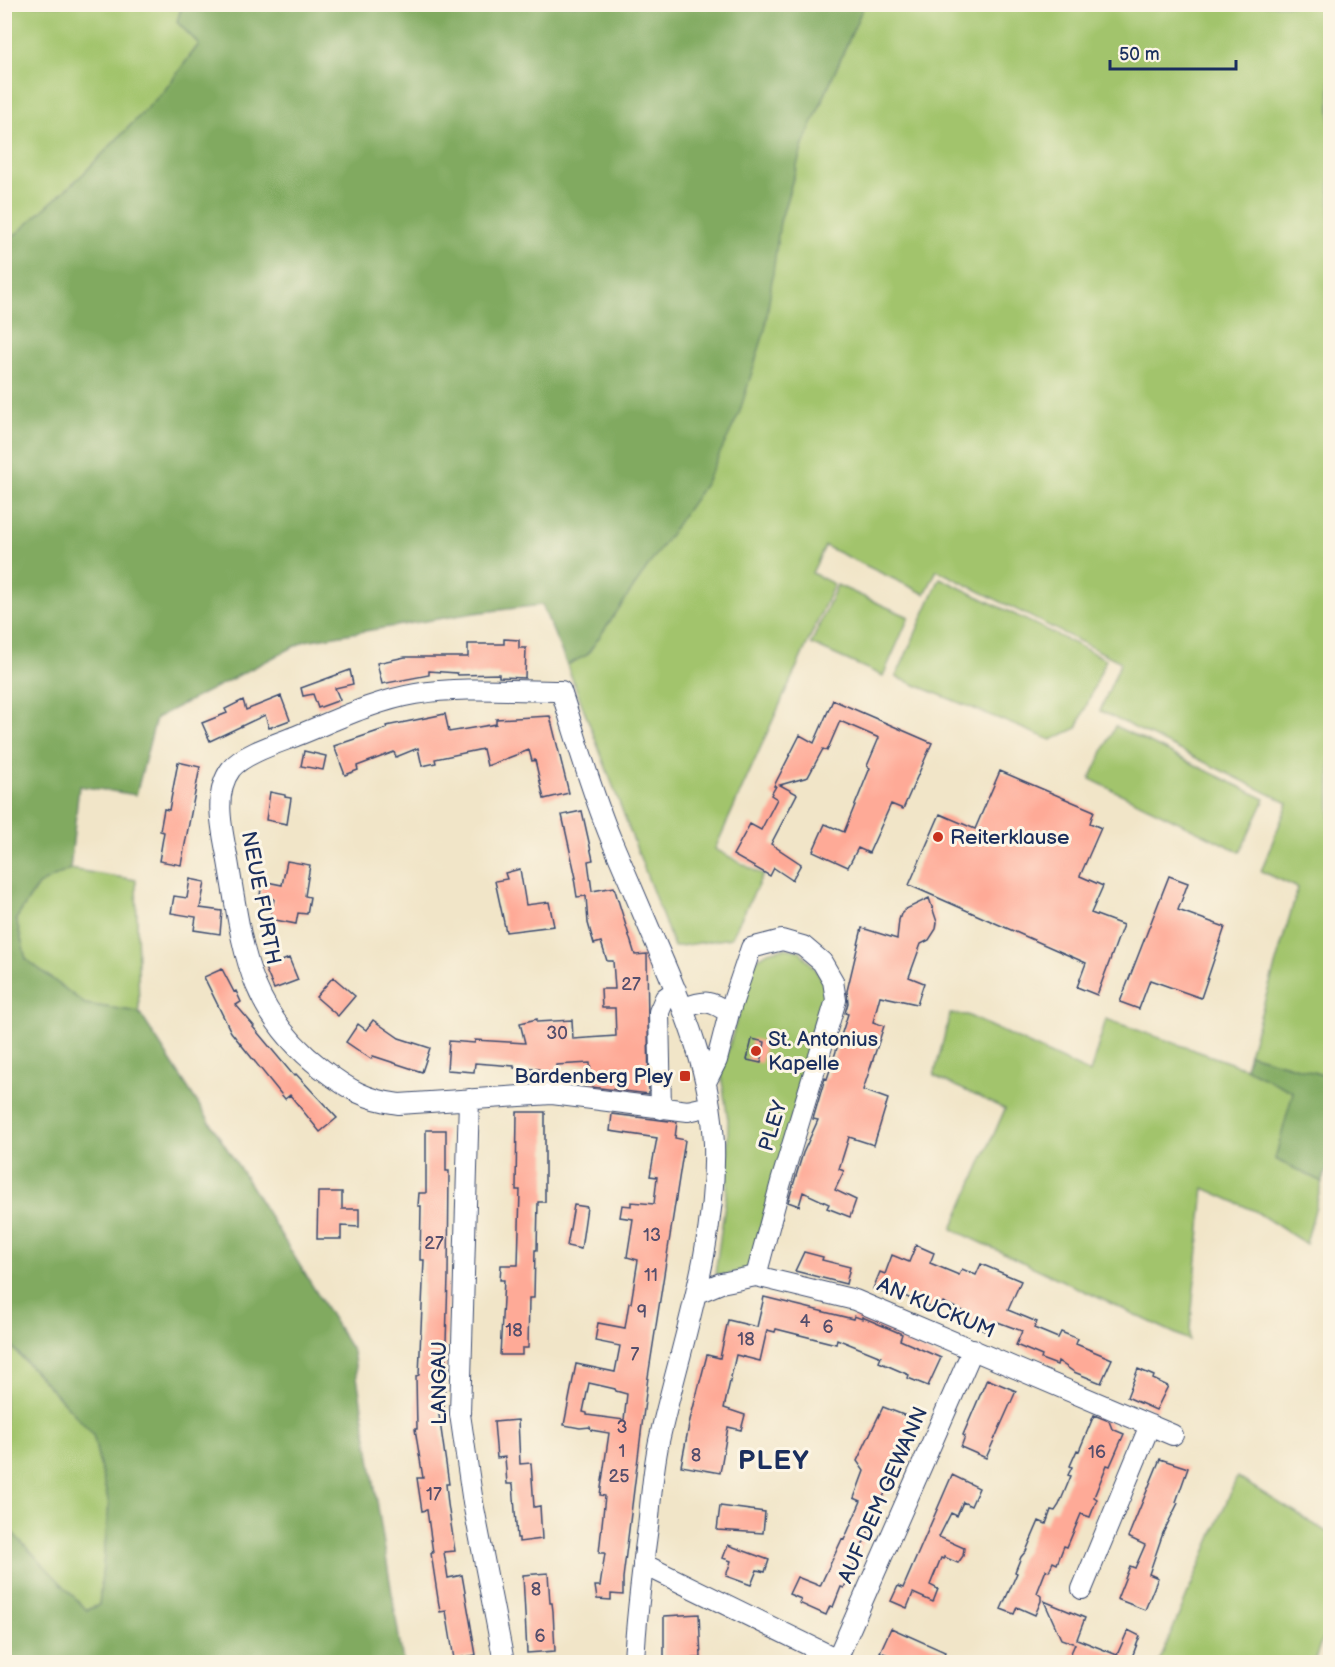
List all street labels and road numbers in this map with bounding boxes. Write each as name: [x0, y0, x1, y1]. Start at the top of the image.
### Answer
street label: NEUE FURTH: [236, 829, 286, 967]
street label: PLEY: [754, 1097, 793, 1154]
street label: AN KUCKUM: [873, 1272, 999, 1344]
street label: LANGAU: [427, 1341, 452, 1425]
street label: AUF DEM GEWANN: [833, 1403, 933, 1587]

